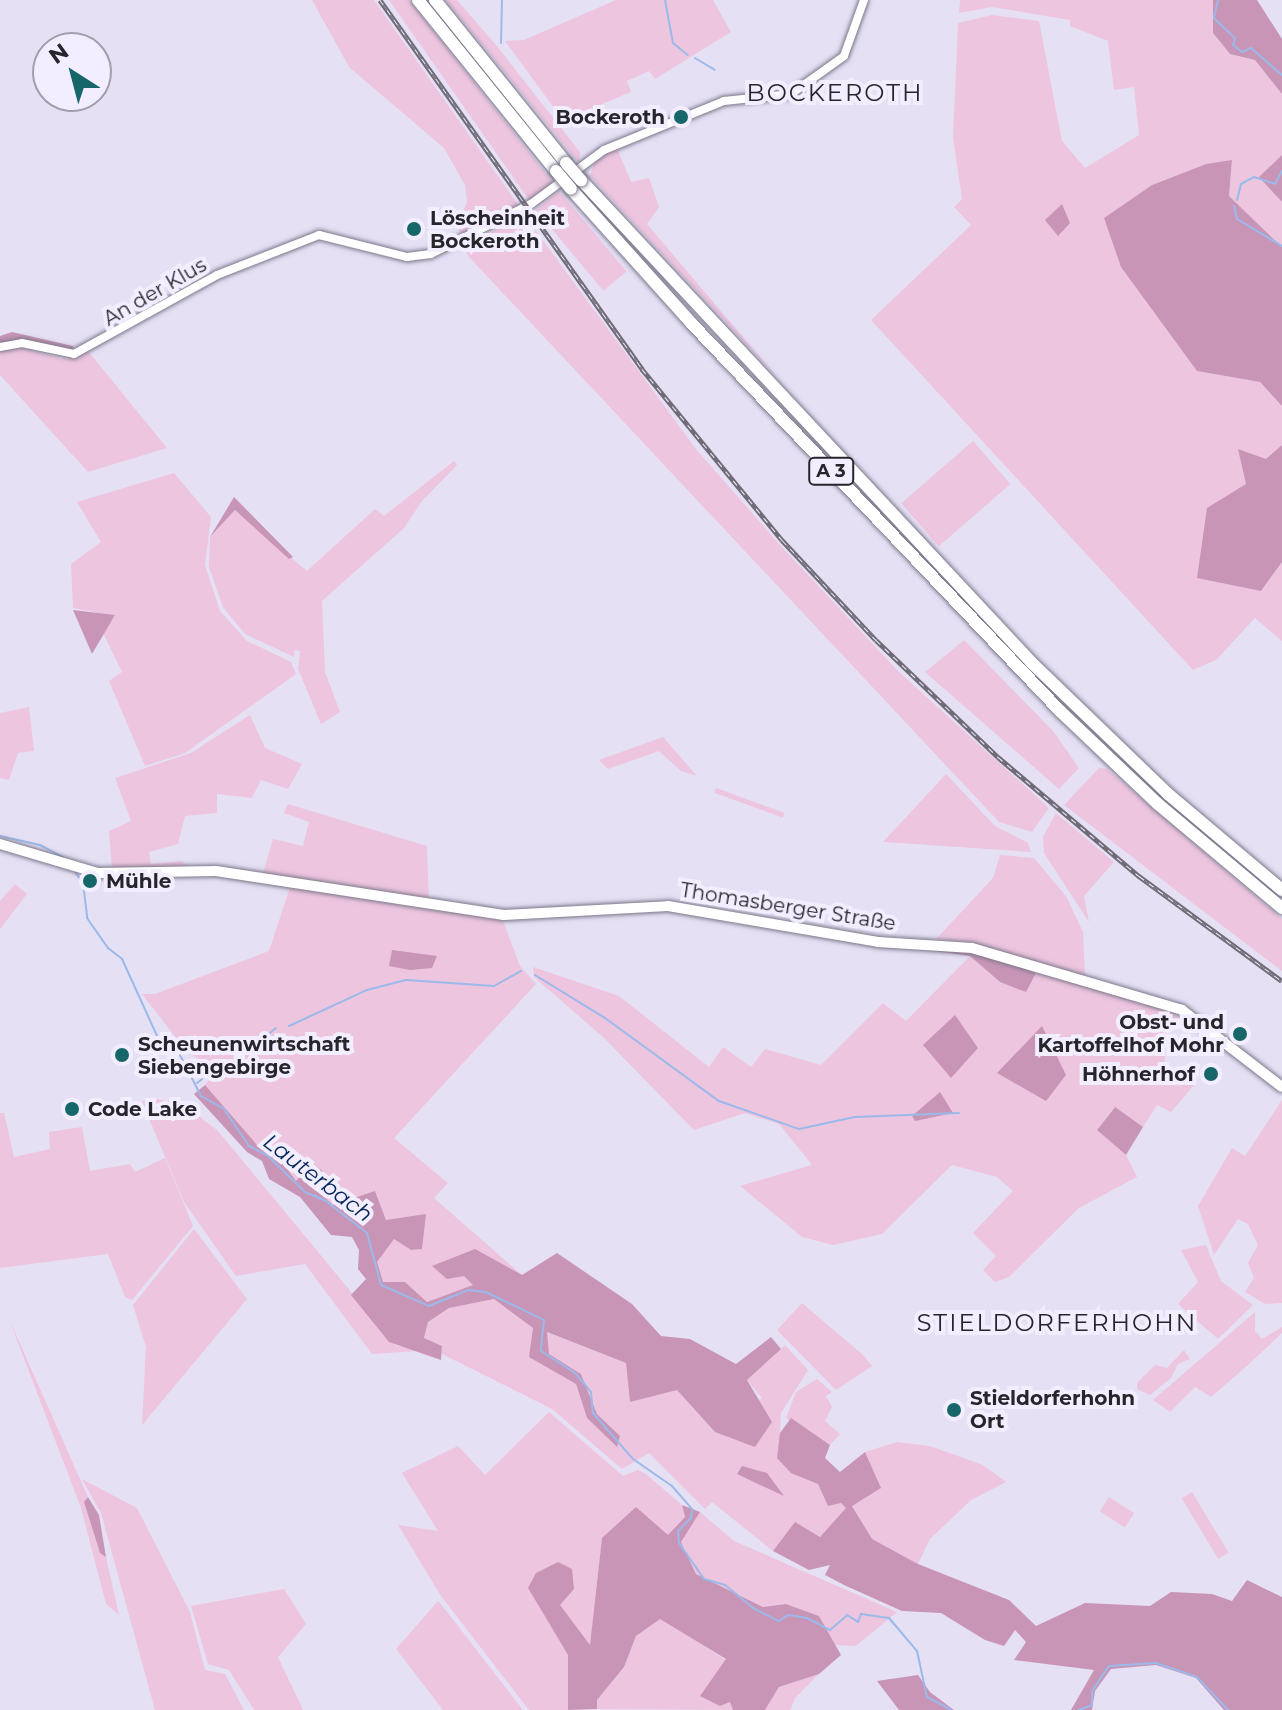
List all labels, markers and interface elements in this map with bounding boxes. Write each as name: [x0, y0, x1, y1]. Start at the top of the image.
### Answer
north arrow: [32, 32, 112, 112]
text: N: [44, 38, 74, 70]
district label: BOCKEROTH: [747, 79, 923, 107]
place label: Bockeroth: [556, 105, 665, 129]
marker: Bockeroth: [672, 108, 690, 126]
place label: Löscheinheit Bockeroth: [430, 206, 565, 253]
marker: Löscheinheit Bockeroth: [405, 220, 423, 238]
street label: An der Klus: [99, 253, 211, 331]
road number: A 3: [807, 457, 855, 485]
place label: Mühle: [106, 869, 171, 893]
marker: Mühle: [81, 872, 99, 890]
street label: Thomasberger Straße: [679, 878, 897, 936]
place label: Obst- und Kartoffelhof Mohr: [1038, 1010, 1224, 1057]
marker: Obst- und Kartoffelhof Mohr: [1231, 1025, 1249, 1043]
place label: Scheunenwirtschaft Siebengebirge: [138, 1032, 350, 1079]
marker: Scheunenwirtschaft Siebengebirge: [113, 1046, 131, 1064]
place label: Höhnerhof: [1082, 1062, 1195, 1086]
marker: Höhnerhof: [1202, 1065, 1220, 1083]
place label: Code Lake: [88, 1097, 197, 1121]
marker: Code Lake: [63, 1100, 81, 1118]
water label: Lauterbach: [258, 1128, 378, 1228]
district label: STIELDORFERHOHN: [917, 1309, 1197, 1337]
place label: Stieldorferhohn Ort: [970, 1386, 1135, 1433]
marker: Stieldorferhohn Ort: [945, 1401, 963, 1419]

